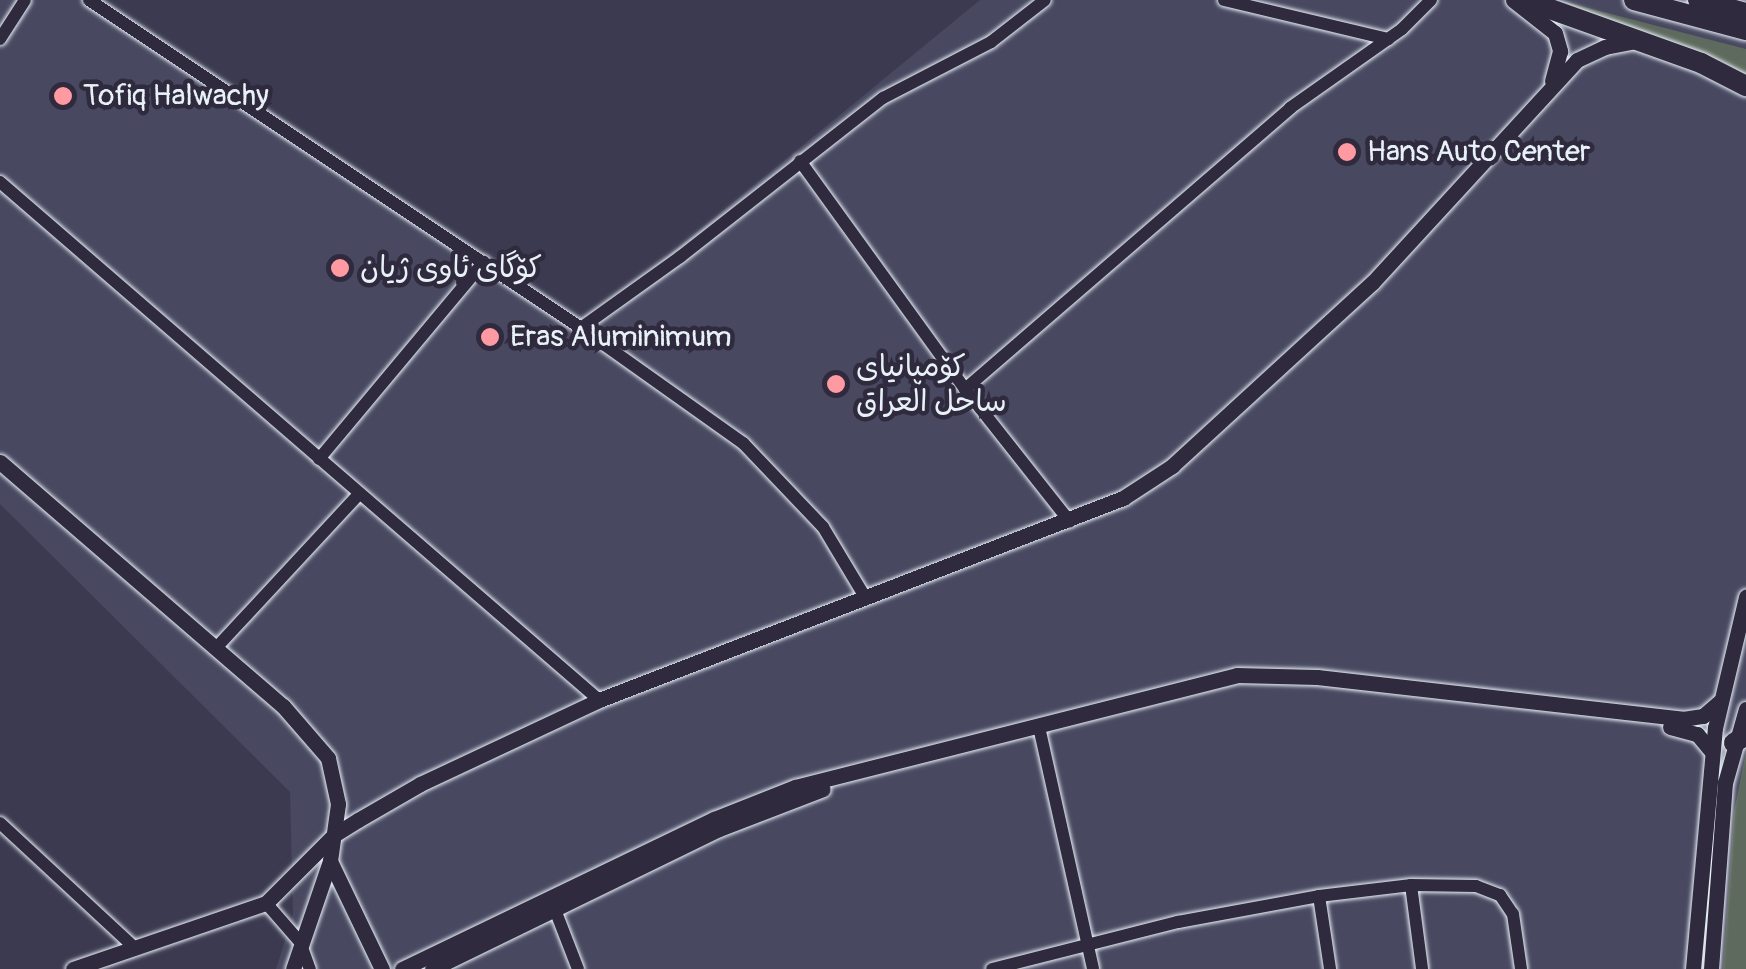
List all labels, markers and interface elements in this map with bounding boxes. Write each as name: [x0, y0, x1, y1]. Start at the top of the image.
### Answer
place label: Tofiq Halwachy: [83, 78, 269, 114]
marker: Tofiq Halwachy: [52, 85, 74, 107]
place label: Hans Auto Center: [1367, 134, 1590, 170]
marker: Hans Auto Center: [1336, 141, 1358, 163]
place label: کۆگای ئاوی ژیان: [360, 250, 542, 286]
marker: کۆگای ئاوی ژیان: [329, 257, 351, 279]
place label: Eras Aluminimum: [510, 319, 732, 355]
marker: Eras Aluminimum: [479, 326, 501, 348]
place label: کۆمپانیای ساحل العراق: [856, 349, 1007, 420]
marker: کۆمپانیای ساحل العراق: [825, 373, 847, 395]

